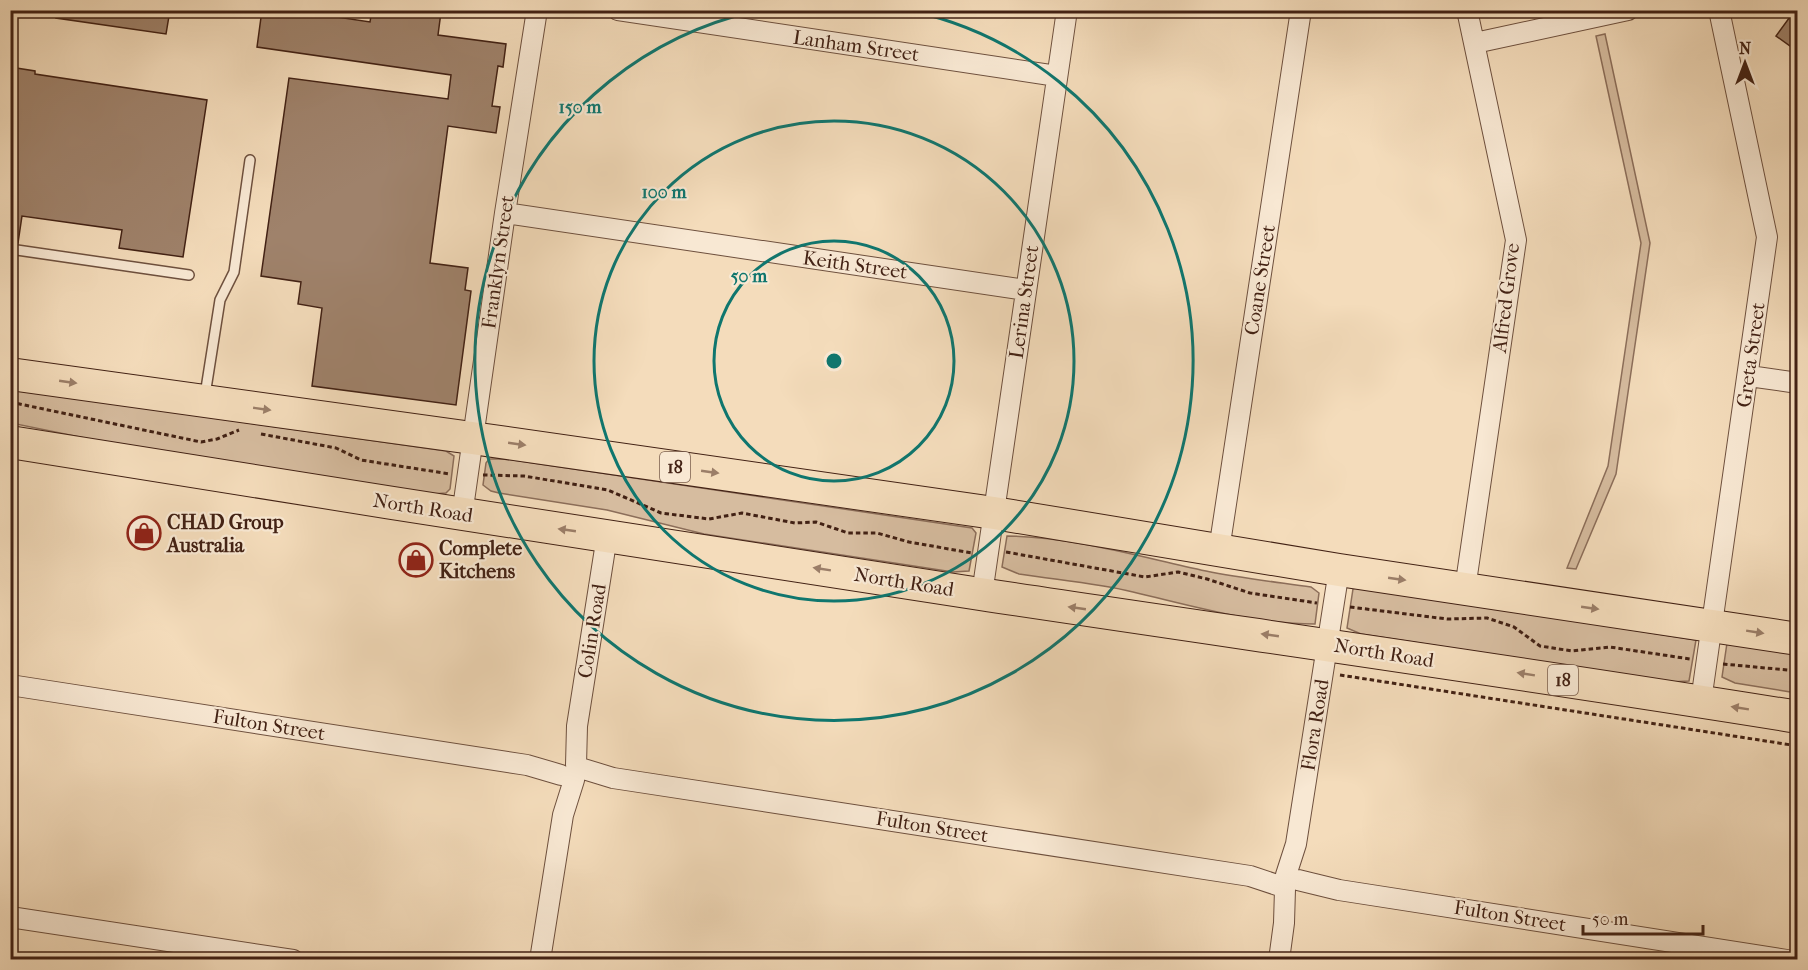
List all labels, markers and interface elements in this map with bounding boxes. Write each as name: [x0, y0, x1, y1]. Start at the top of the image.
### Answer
street label: Lanham Street: [791, 26, 921, 66]
north arrow: [1715, 33, 1775, 93]
text: N: [1739, 39, 1752, 58]
text: 150 m: [559, 97, 602, 118]
text: 100 m: [641, 182, 688, 203]
street label: Franklyn Street: [477, 194, 519, 330]
street label: Coane Street: [1240, 223, 1280, 337]
street label: Alfred Grove: [1488, 242, 1524, 355]
street label: Lerina Street: [1005, 244, 1043, 360]
street label: Keith Street: [801, 246, 909, 284]
text: 50 m: [731, 266, 768, 287]
street label: Greta Street: [1732, 301, 1770, 409]
centre of rings: [824, 351, 844, 371]
one-way arrow: [59, 377, 78, 387]
one-way arrow: [252, 404, 271, 413]
one-way arrow: [508, 440, 527, 449]
road number: 18: [660, 452, 690, 482]
one-way arrow: [701, 468, 720, 477]
street label: North Road: [372, 489, 476, 527]
place label: CHAD Group Australia: [165, 511, 284, 557]
shop icon: CHAD Group Australia: [126, 515, 162, 551]
one-way arrow: [557, 525, 576, 534]
place label: Complete Kitchens: [439, 537, 522, 583]
shop icon: Complete Kitchens: [398, 542, 434, 578]
street label: North Road: [853, 563, 957, 601]
one-way arrow: [812, 564, 831, 573]
one-way arrow: [1387, 574, 1406, 583]
street label: Colin Road: [573, 581, 611, 680]
one-way arrow: [1068, 603, 1087, 612]
one-way arrow: [1580, 603, 1599, 612]
one-way arrow: [1746, 628, 1765, 637]
one-way arrow: [1261, 631, 1280, 640]
street label: North Road: [1333, 634, 1437, 672]
road number: 18: [1548, 665, 1578, 695]
one-way arrow: [1517, 670, 1536, 679]
street label: Flora Road: [1296, 676, 1334, 773]
one-way arrow: [1730, 703, 1749, 712]
street label: Fulton Street: [211, 705, 327, 745]
street label: Fulton Street: [874, 807, 990, 847]
street label: Fulton Street: [1452, 896, 1568, 936]
scale bar: [1583, 898, 1703, 936]
text: 50 m: [1592, 909, 1629, 930]

